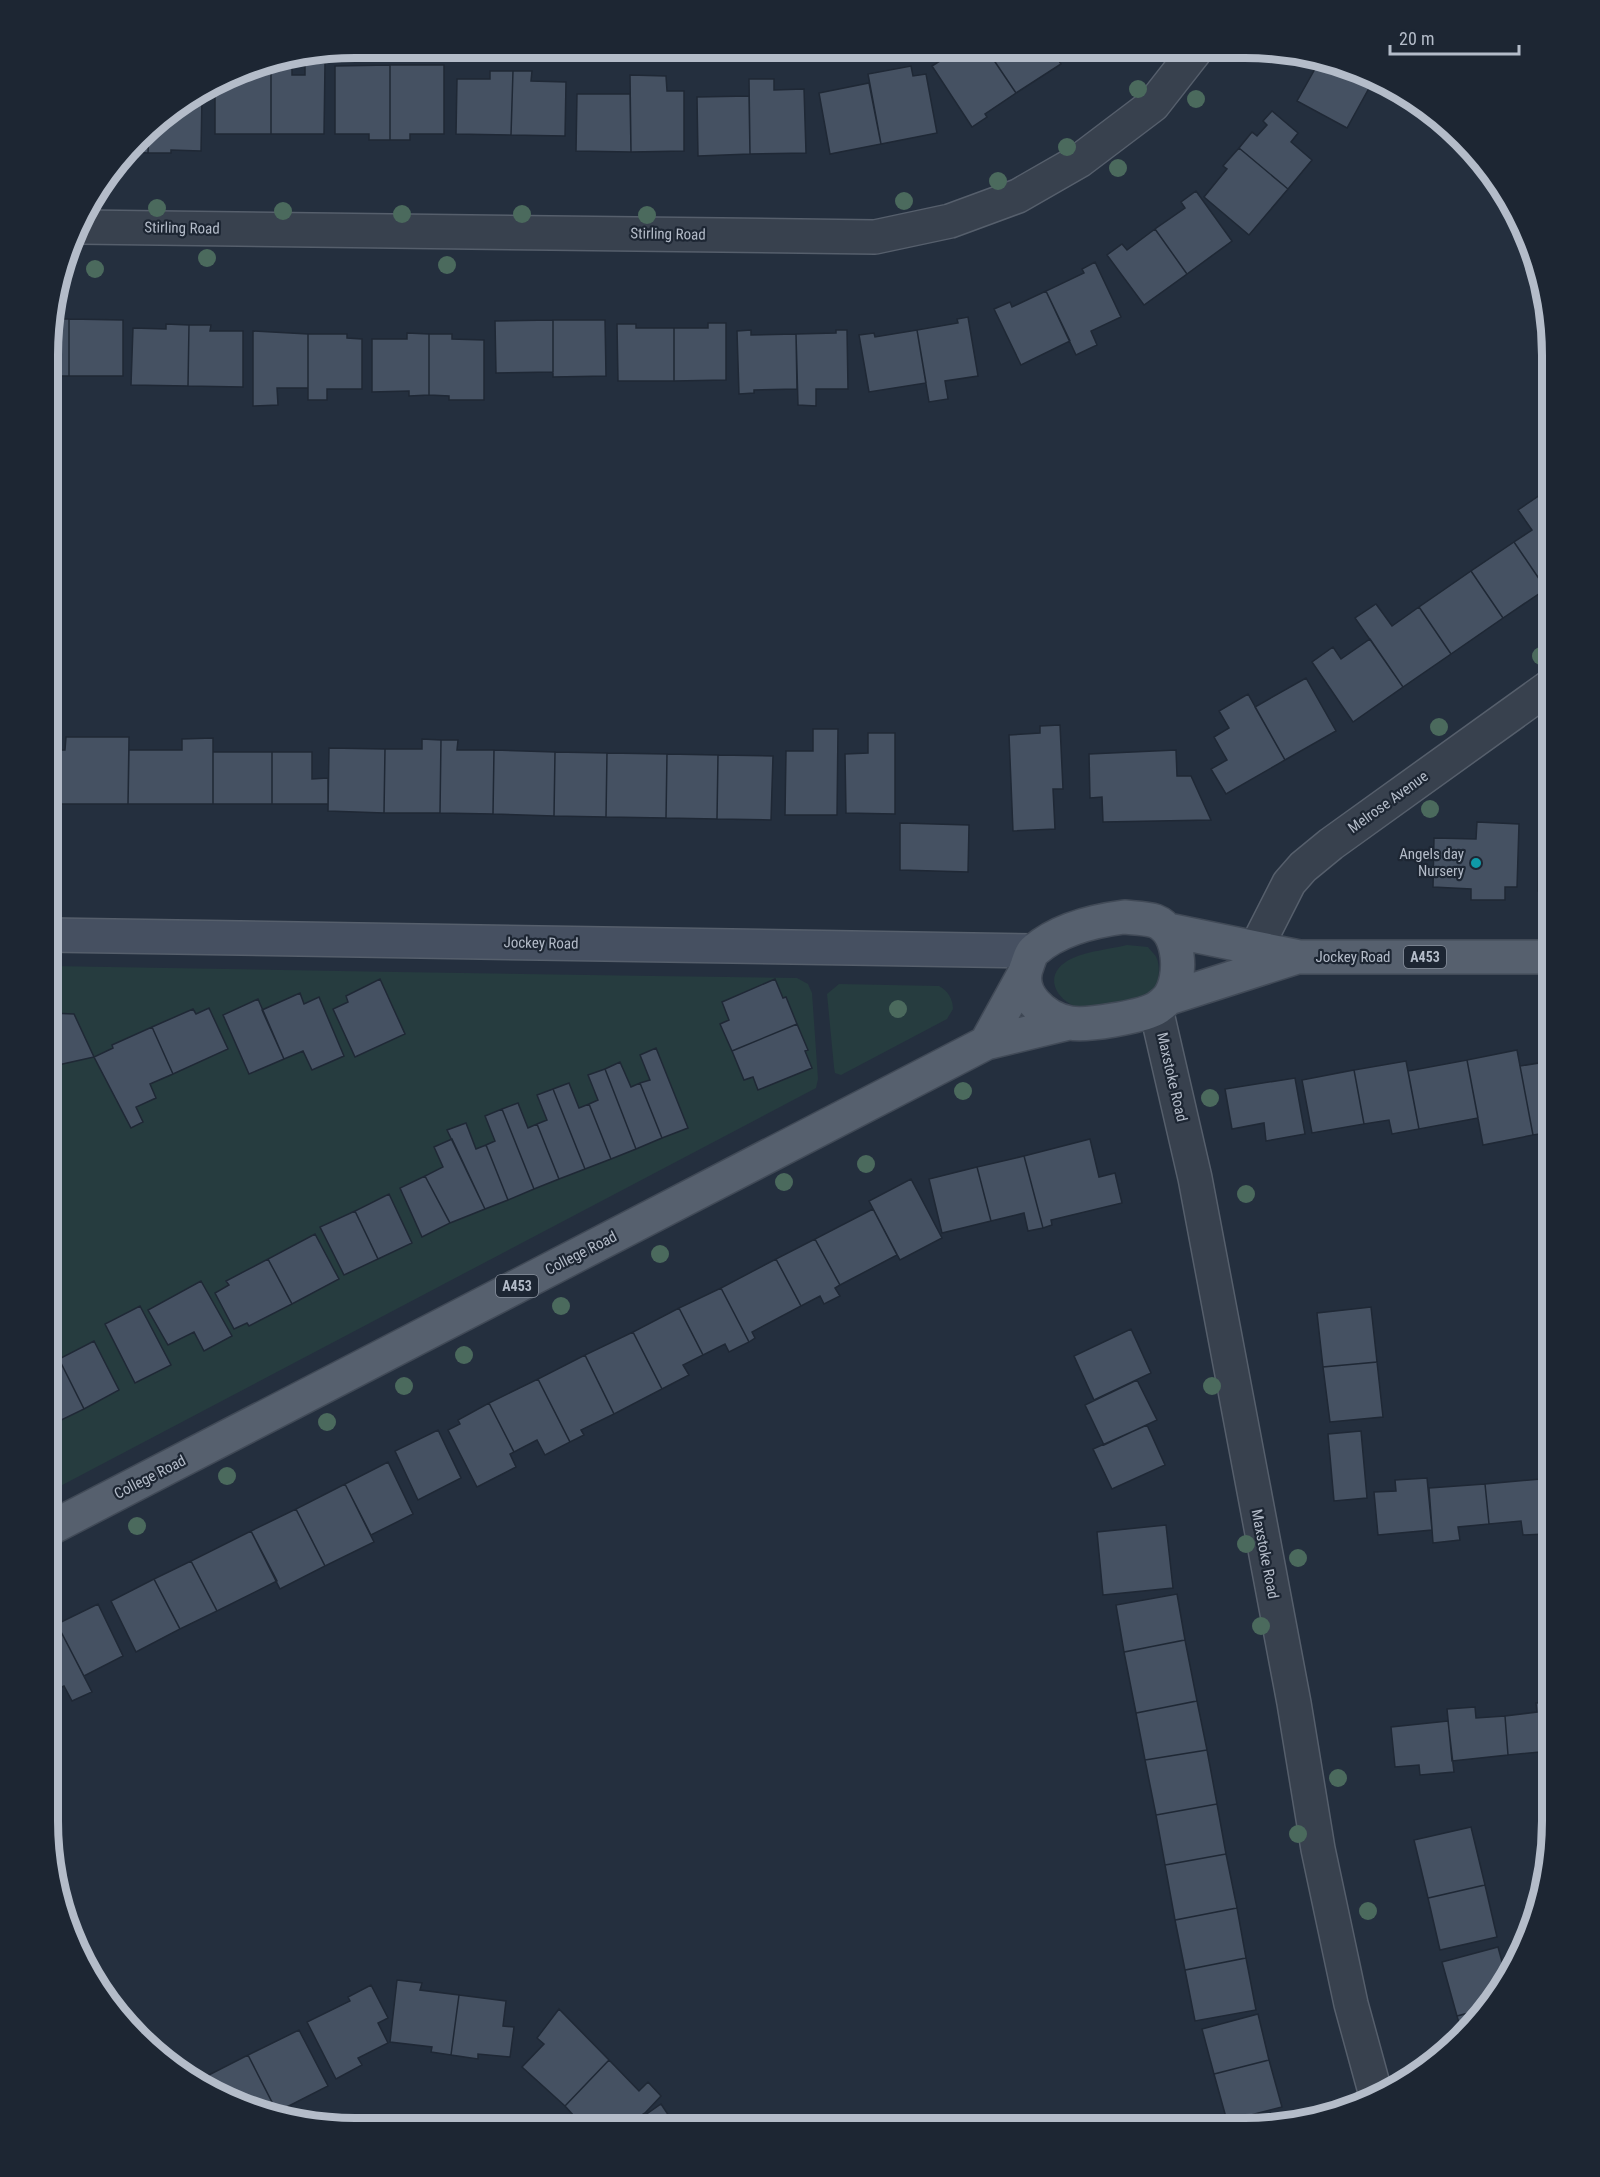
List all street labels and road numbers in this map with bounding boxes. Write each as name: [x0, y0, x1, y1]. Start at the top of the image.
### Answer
street label: Stirling Road: [144, 218, 220, 238]
street label: Stirling Road: [630, 224, 706, 244]
street label: Melrose Avenue: [1345, 767, 1431, 837]
street label: Jockey Road: [503, 933, 579, 953]
road number: A453: [1404, 946, 1446, 968]
street label: Jockey Road: [1315, 948, 1391, 966]
street label: Maxstoke Road: [1153, 1031, 1191, 1123]
street label: College Road: [542, 1227, 620, 1279]
road number: A453: [496, 1275, 538, 1297]
street label: College Road: [111, 1451, 189, 1503]
street label: Maxstoke Road: [1247, 1508, 1283, 1600]

